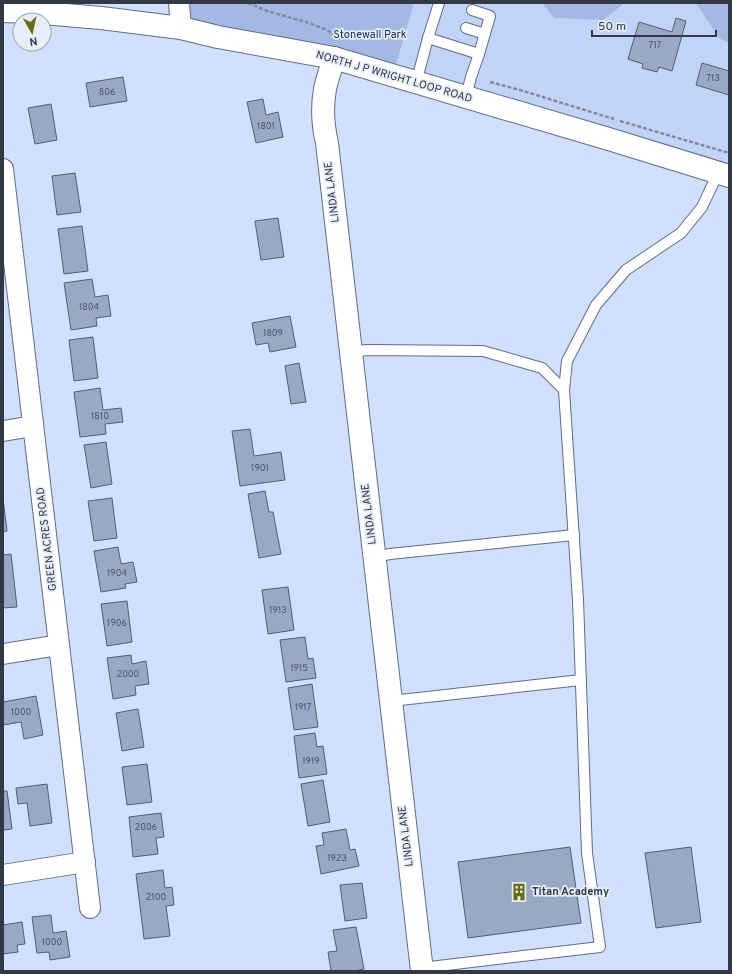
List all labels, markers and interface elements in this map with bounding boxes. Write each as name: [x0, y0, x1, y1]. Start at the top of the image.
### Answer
north arrow: [12, 12, 52, 52]
scale bar: [592, 12, 716, 38]
text: 50 m: [598, 19, 626, 35]
park label: Stonewall Park: [333, 28, 407, 42]
text: N: [28, 33, 38, 48]
house number: 717: [649, 40, 662, 51]
street label: NORTH J P WRIGHT LOOP ROAD: [314, 48, 474, 106]
house number: 713: [706, 73, 720, 84]
house number: 806: [99, 87, 115, 98]
house number: 1801: [257, 121, 275, 132]
street label: LINDA LANE: [321, 161, 343, 223]
house number: 1804: [79, 302, 99, 313]
house number: 1809: [263, 328, 283, 339]
house number: 1810: [91, 411, 109, 422]
house number: 1901: [251, 463, 269, 474]
street label: LINDA LANE: [358, 483, 380, 545]
street label: GREEN ACRES ROAD: [34, 486, 60, 592]
house number: 1904: [107, 568, 127, 579]
house number: 1913: [269, 605, 287, 616]
house number: 1906: [107, 618, 127, 629]
house number: 1915: [290, 663, 308, 674]
house number: 2000: [117, 669, 140, 680]
house number: 1917: [295, 702, 312, 713]
house number: 1000: [11, 707, 31, 718]
house number: 1919: [302, 756, 320, 767]
street label: LINDA LANE: [395, 805, 417, 867]
house number: 2006: [135, 822, 157, 833]
house number: 1923: [327, 853, 347, 864]
building icon: Titan Academy: [509, 882, 529, 902]
place label: Titan Academy: [532, 885, 609, 899]
house number: 2100: [146, 892, 166, 903]
house number: 1000: [42, 937, 62, 948]

